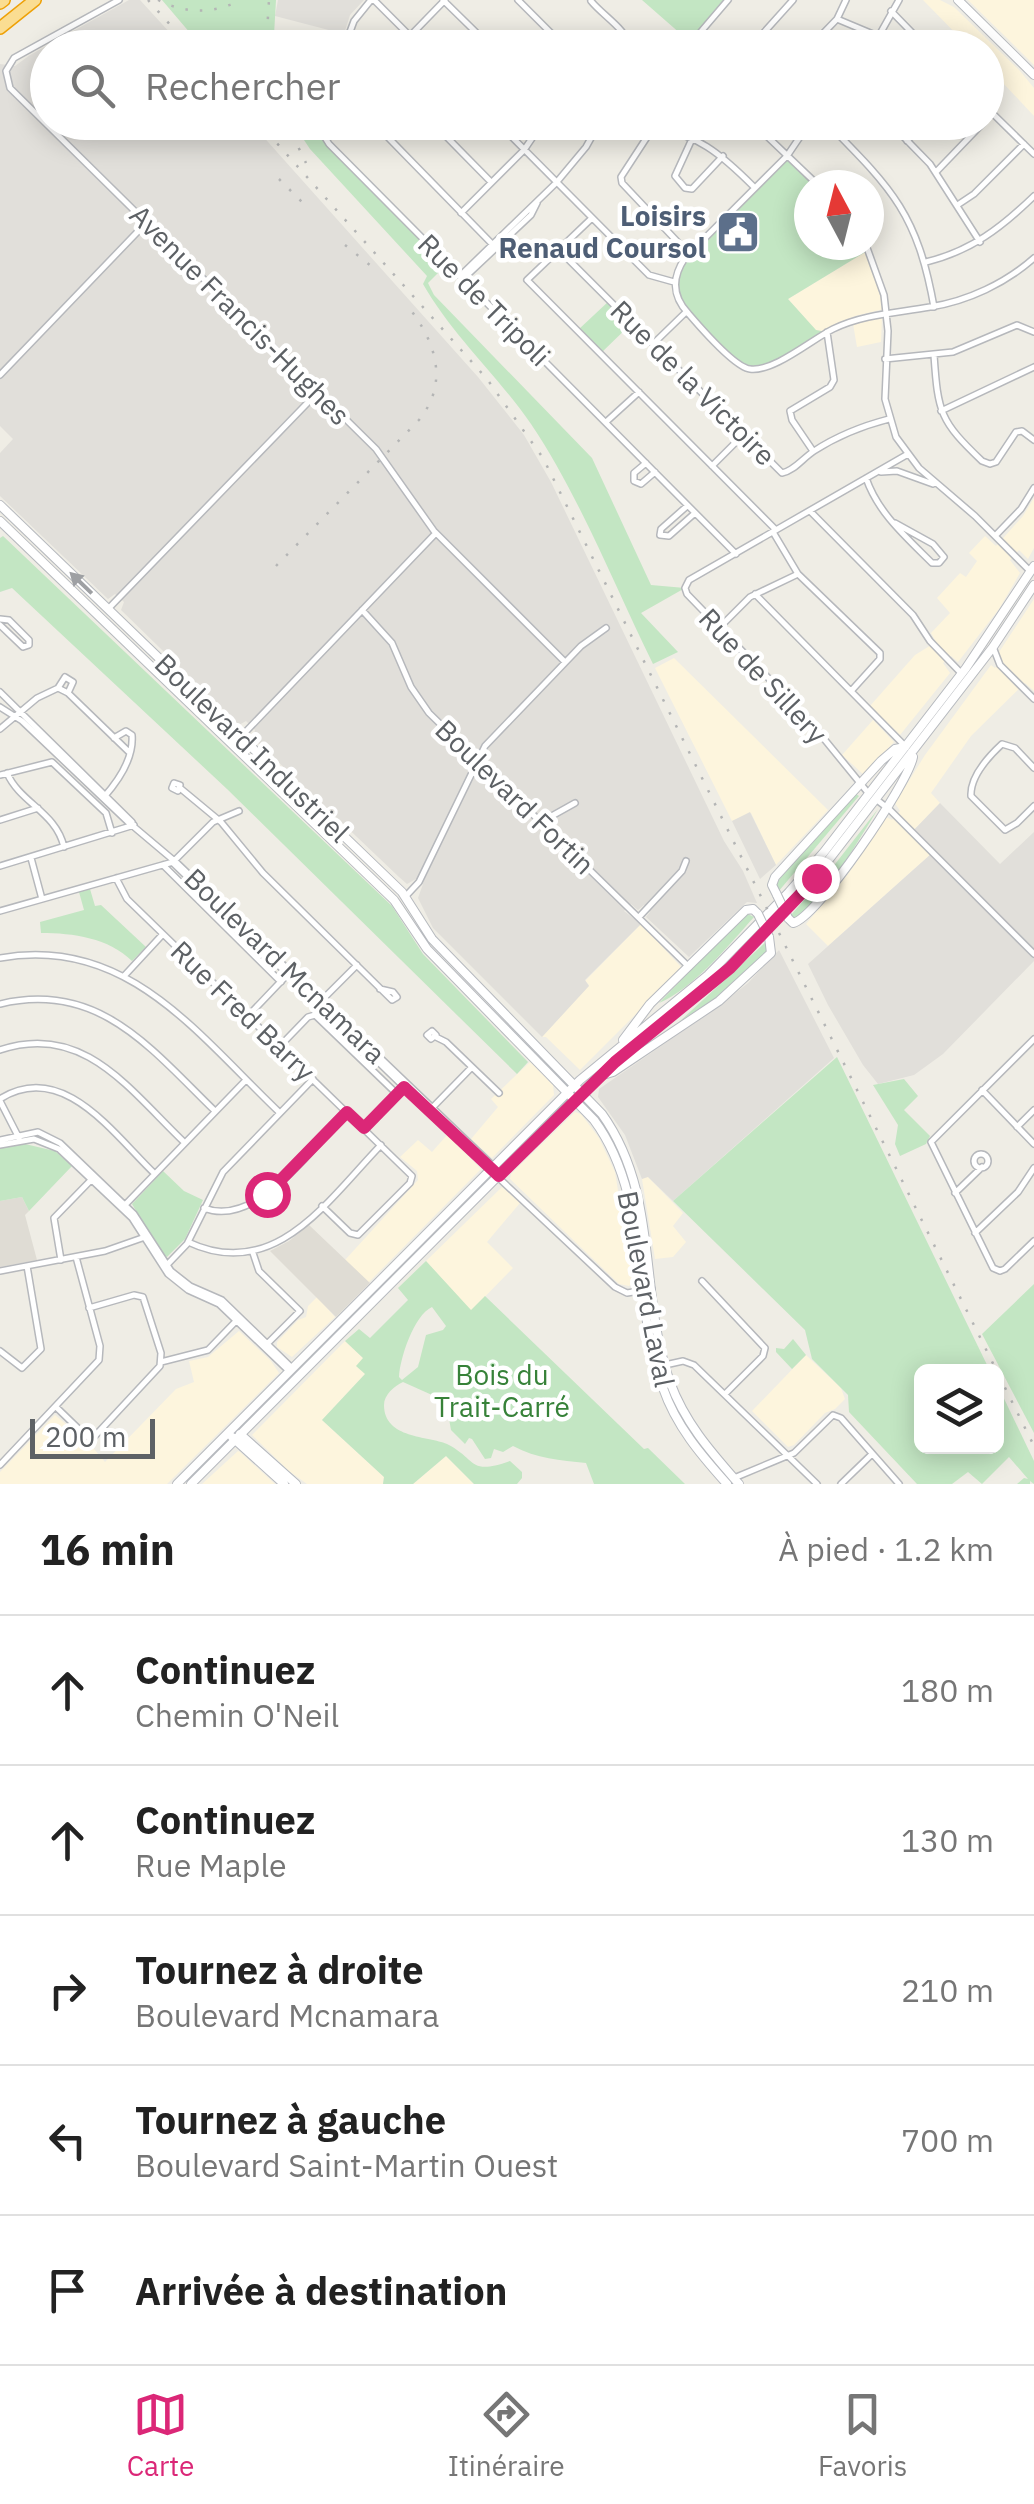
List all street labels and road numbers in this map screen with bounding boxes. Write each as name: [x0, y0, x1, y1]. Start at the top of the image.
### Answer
street label: Avenue Francis-Hughes: [122, 196, 359, 433]
street label: Rue de Tripoli: [410, 226, 558, 374]
street label: Rue de la Victoire: [603, 292, 784, 473]
street label: Rue de Sillery: [691, 600, 836, 751]
street label: Boulevard Industriel: [147, 645, 358, 850]
street label: Boulevard Fortin: [428, 711, 603, 882]
street label: Boulevard Mcnamara: [177, 860, 394, 1071]
street label: Rue Fred Barry: [163, 932, 324, 1089]
street label: Boulevard Laval: [609, 1188, 684, 1390]

